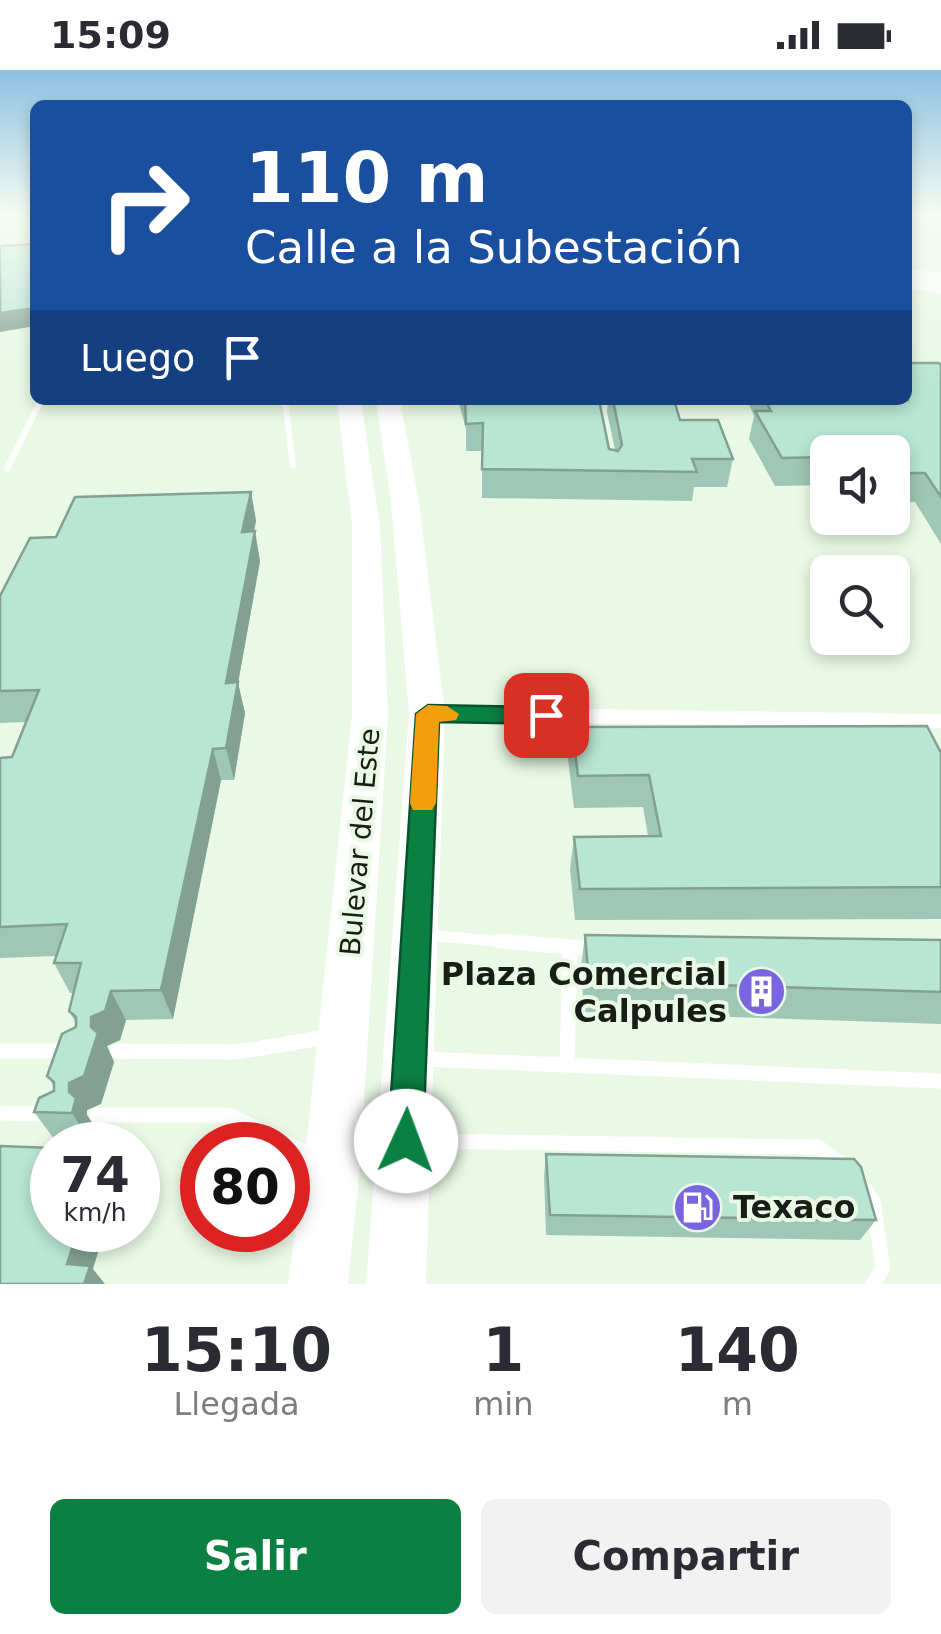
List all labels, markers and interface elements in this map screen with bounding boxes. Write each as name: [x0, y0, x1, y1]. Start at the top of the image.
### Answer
text: 15:09: [50, 13, 171, 57]
text: 110 m: [245, 137, 488, 219]
icon: right: [80, 140, 210, 270]
text: Calle a la Subestación: [245, 221, 743, 274]
icon: arrive: [215, 330, 270, 385]
text: Luego: [80, 336, 195, 380]
map controls: [810, 435, 910, 655]
button: sound: [810, 435, 910, 535]
button: search: [810, 555, 910, 655]
pin: [504, 673, 589, 758]
icon: arrive: [519, 688, 574, 743]
street label: Bulevar del Este: [334, 727, 386, 957]
place label: Plaza Comercial Calpules: [441, 955, 727, 1030]
building icon: Plaza Comercial Calpules: [736, 966, 788, 1018]
position arrow: [354, 1089, 458, 1193]
speed limit sign: 80: [180, 1122, 310, 1252]
text: 74: [60, 1146, 130, 1204]
fuel station icon: Texaco: [672, 1181, 724, 1233]
place label: Texaco: [733, 1188, 855, 1226]
text: km/h: [63, 1198, 127, 1227]
text: 15:10: [141, 1315, 332, 1385]
text: 1: [482, 1315, 524, 1385]
text: 140: [675, 1315, 800, 1385]
text: Llegada: [173, 1385, 300, 1423]
text: min: [473, 1385, 534, 1423]
text: m: [722, 1385, 753, 1423]
button: Salir: [50, 1499, 461, 1614]
button: Compartir: [481, 1499, 891, 1614]

